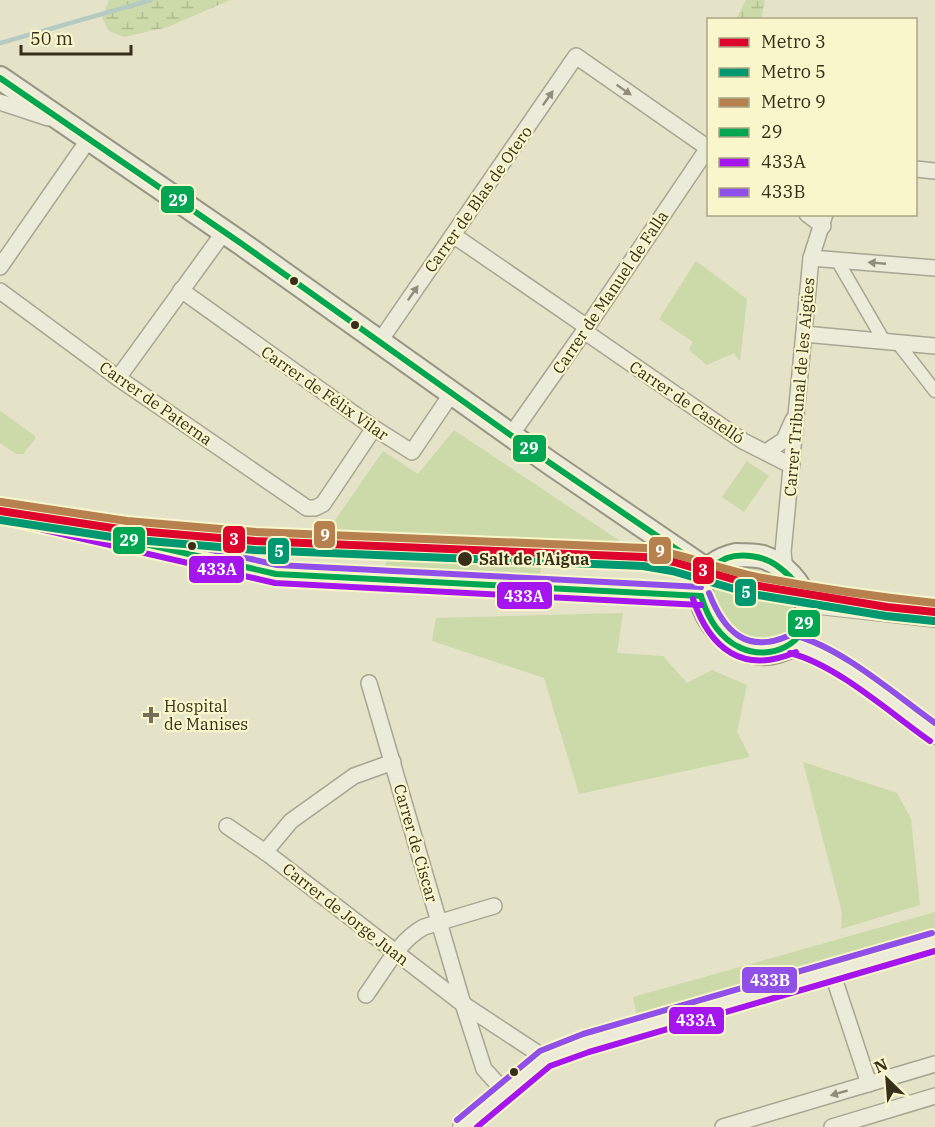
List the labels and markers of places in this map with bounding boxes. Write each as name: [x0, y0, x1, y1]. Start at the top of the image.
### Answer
unlabelled marker: [288, 275, 300, 287]
unlabelled marker: [349, 319, 361, 331]
unlabelled marker: [186, 540, 198, 552]
place label: Salt de l'Aigua: [479, 549, 589, 569]
marker: Salt de l'Aigua: [456, 550, 474, 568]
place label: Hospital de Manises: [164, 696, 248, 734]
marker: Hospital de Manises: [142, 706, 160, 724]
unlabelled marker: [508, 1066, 520, 1078]

